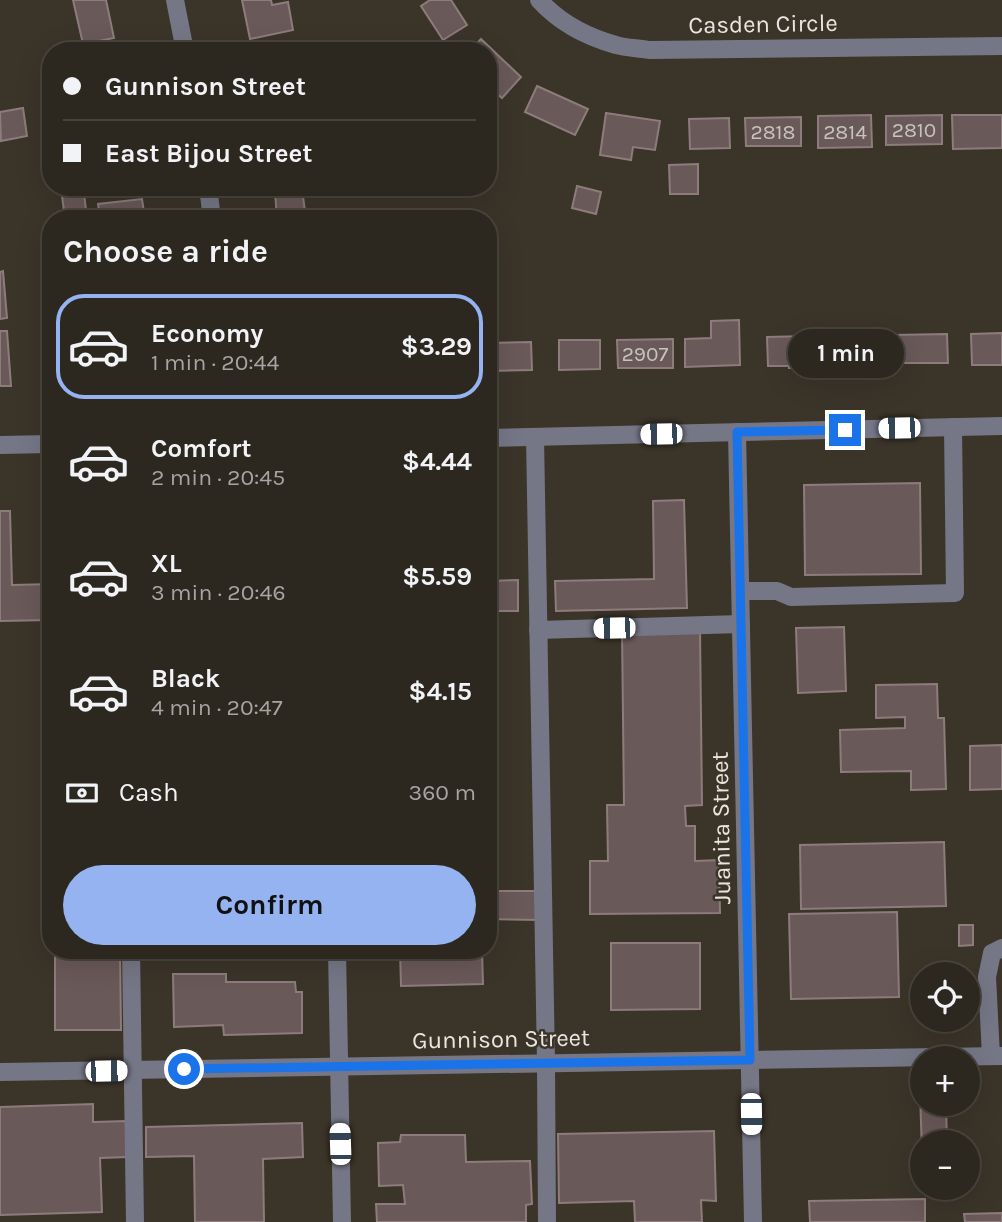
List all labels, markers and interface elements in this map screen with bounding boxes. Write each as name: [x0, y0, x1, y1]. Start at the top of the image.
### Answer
street label: Casden Circle: [688, 9, 838, 39]
text: Gunnison Street: [105, 71, 306, 102]
house number: 2810: [892, 118, 936, 142]
house number: 2818: [751, 120, 795, 144]
house number: 2814: [823, 120, 867, 144]
text: East Bijou Street: [105, 138, 313, 169]
text: Choose a ride: [63, 233, 268, 270]
icon: car: [67, 315, 130, 378]
text: Economy: [151, 318, 263, 349]
callout: 1 min: [787, 328, 903, 378]
text: $3.29: [401, 331, 472, 362]
text: 1 min: [817, 340, 875, 367]
house number: 2907: [622, 342, 668, 366]
text: 1 min · 20:44: [151, 349, 279, 376]
route end: [829, 414, 861, 446]
car: [878, 417, 921, 439]
car: [640, 423, 683, 445]
icon: car: [67, 430, 130, 493]
text: Comfort: [151, 433, 252, 464]
text: $4.44: [402, 446, 472, 477]
text: 2 min · 20:45: [151, 464, 285, 491]
icon: car: [67, 545, 130, 608]
text: XL: [151, 548, 182, 579]
text: $5.59: [402, 561, 472, 592]
text: 3 min · 20:46: [151, 579, 286, 606]
car: [593, 617, 636, 639]
icon: car: [67, 660, 130, 723]
text: Black: [151, 663, 220, 694]
text: $4.15: [409, 676, 472, 707]
text: 4 min · 20:47: [151, 694, 283, 721]
street label: Juanita Street: [706, 751, 736, 905]
icon: cash: [63, 774, 101, 812]
text: Cash: [119, 777, 179, 808]
text: 360 m: [409, 779, 476, 806]
button: Confirm: [63, 865, 476, 945]
map controls: [910, 962, 980, 1200]
button: locate: [910, 962, 980, 1032]
street label: Gunnison Street: [412, 1023, 590, 1055]
button: +: [910, 1046, 980, 1116]
route start: [168, 1053, 200, 1085]
car: [85, 1060, 128, 1082]
car: [741, 1093, 762, 1135]
car: [329, 1123, 352, 1165]
button: −: [910, 1130, 980, 1200]

